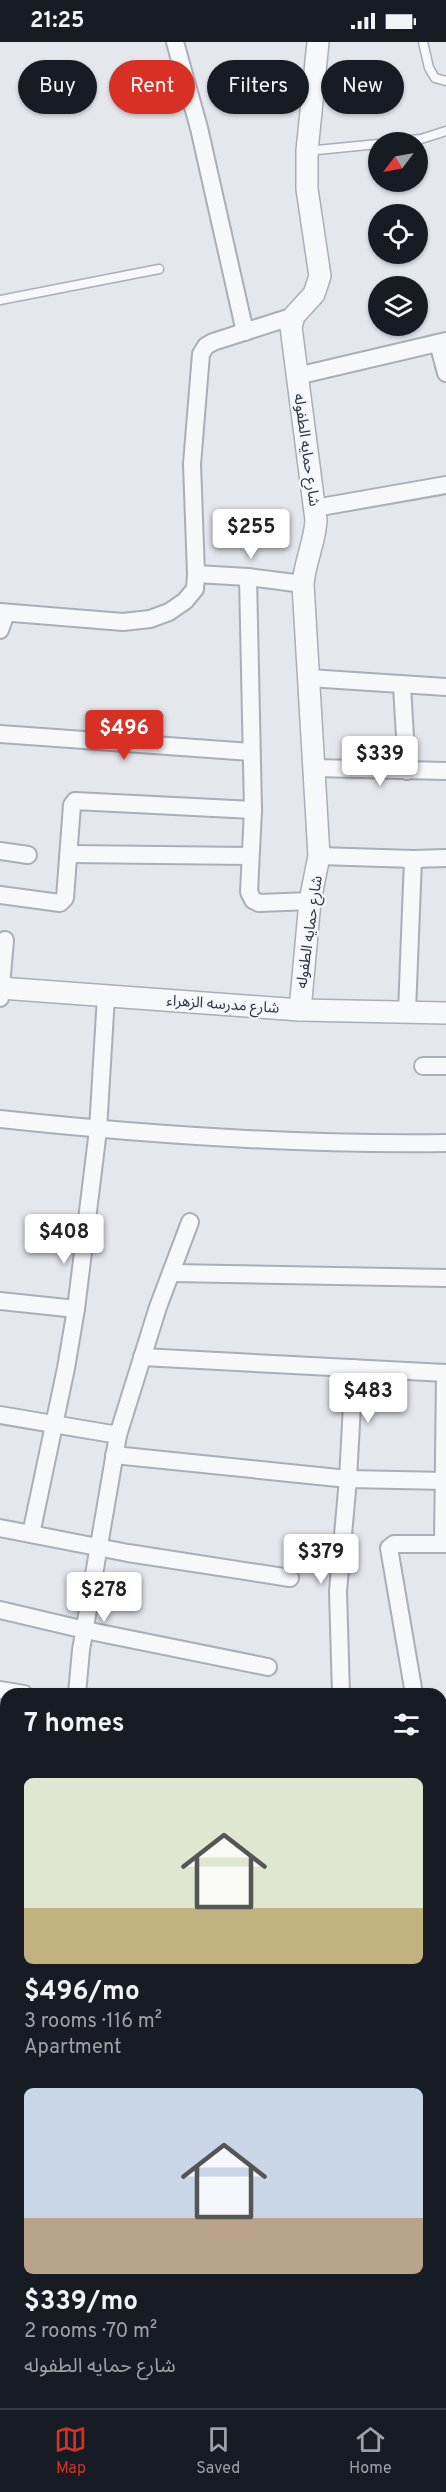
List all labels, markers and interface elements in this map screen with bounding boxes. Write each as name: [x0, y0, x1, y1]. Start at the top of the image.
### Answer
text: 21:25: [30, 8, 85, 35]
chip: Buy: [18, 60, 97, 114]
chip: Rent: [109, 60, 195, 114]
chip: Filters: [207, 60, 309, 114]
chip: New: [321, 60, 404, 114]
north arrow: [368, 132, 428, 192]
map controls: [368, 132, 428, 336]
button: locate: [368, 204, 428, 264]
button: layers: [368, 276, 428, 336]
street label: شارع حمايه الطفوله: [287, 393, 323, 508]
pin: $255: [215, 509, 287, 560]
text: $255: [227, 515, 275, 541]
pin: $496: [88, 710, 160, 761]
text: $496: [99, 716, 149, 742]
pin: $339: [344, 736, 416, 787]
text: $339: [356, 742, 404, 768]
street label: شارع حمايه الطفوله: [293, 874, 329, 990]
street label: شارع مدرسه الزهراء: [166, 992, 280, 1020]
pin: $408: [28, 1214, 100, 1265]
text: $408: [39, 1220, 89, 1246]
pin: $483: [332, 1373, 404, 1424]
text: $483: [343, 1379, 393, 1405]
pin: $379: [285, 1534, 357, 1585]
text: $379: [298, 1540, 344, 1566]
pin: $278: [68, 1572, 140, 1623]
text: $278: [81, 1578, 127, 1604]
text: 7 homes: [24, 1708, 124, 1741]
icon: filters: [390, 1708, 423, 1741]
icon: home: [170, 1817, 278, 1925]
text: $496/mo: [24, 1976, 140, 2009]
text: 3 rooms · 116 m²: [24, 2009, 162, 2035]
text: Apartment: [24, 2035, 122, 2061]
icon: home: [170, 2127, 278, 2235]
text: $339/mo: [24, 2286, 138, 2319]
text: 2 rooms · 70 m²: [24, 2319, 157, 2345]
text: شارع حمايه الطفوله: [24, 2354, 176, 2380]
tab: Map: [54, 2423, 87, 2479]
tab: Saved: [196, 2423, 240, 2479]
tab: Home: [349, 2423, 392, 2479]

